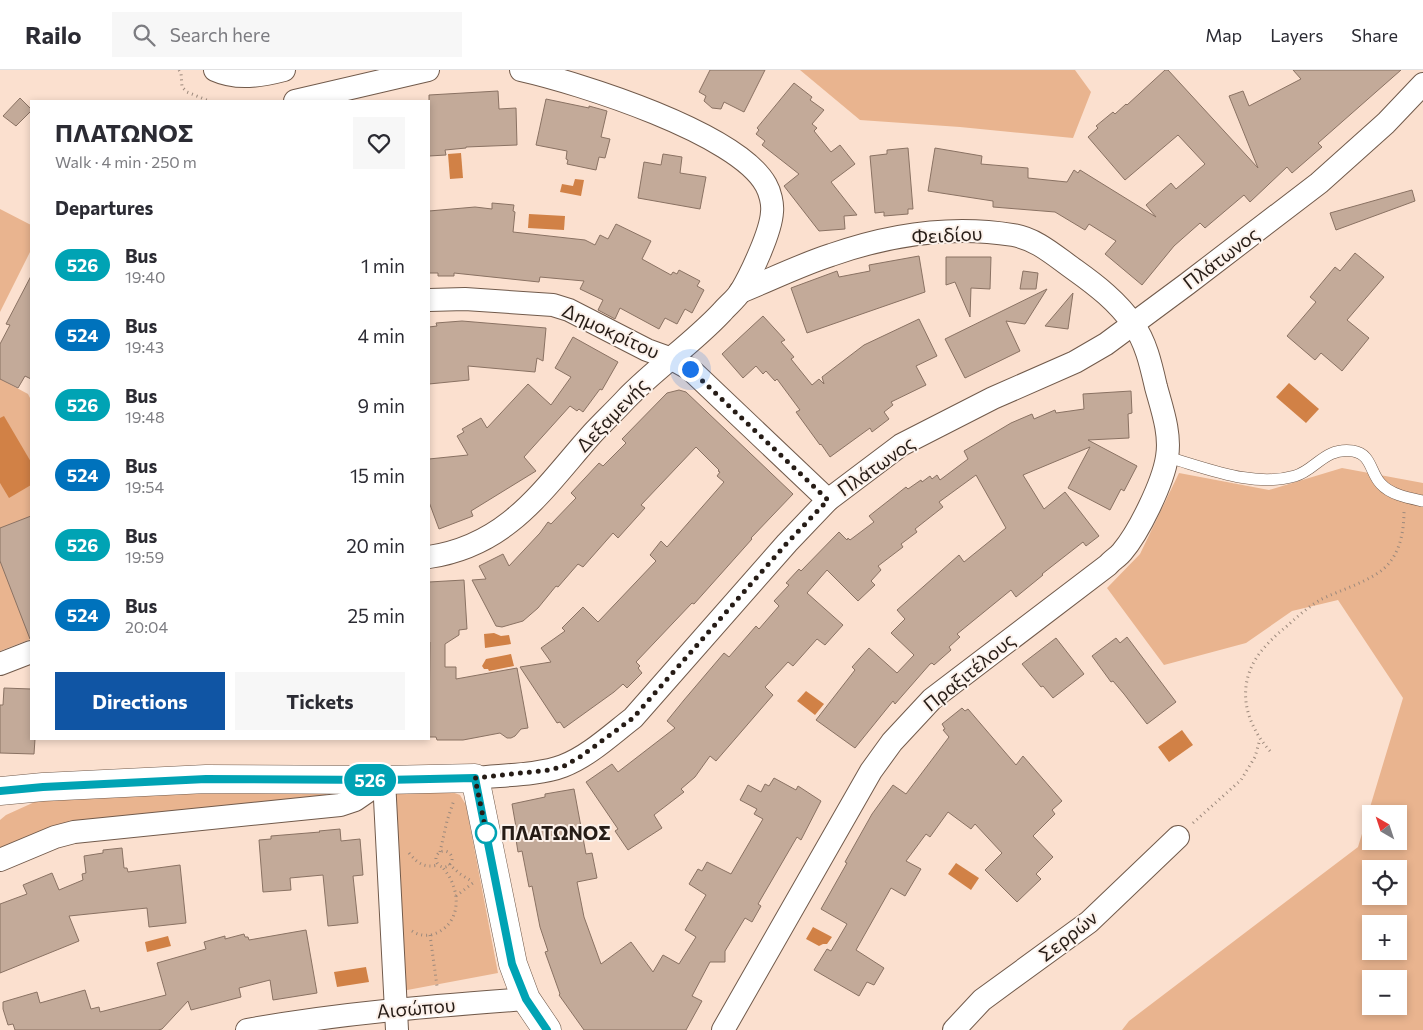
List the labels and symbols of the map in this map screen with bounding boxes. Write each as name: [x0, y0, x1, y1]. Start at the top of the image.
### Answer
street label: Φειδίου: [911, 221, 983, 248]
street label: Πλάτωνος: [1178, 222, 1263, 294]
street label: Δημοκρίτου: [559, 298, 664, 363]
your location: [678, 357, 703, 382]
street label: Δεξαμενής: [571, 373, 653, 456]
street label: Πλάτωνος: [833, 431, 919, 501]
street label: Πραξιτέλους: [918, 628, 1019, 716]
line badge: 526: [341, 764, 399, 796]
north arrow: [1362, 805, 1408, 850]
place label: ΠΛΑΤΩΝΟΣ: [501, 821, 611, 844]
marker: ΠΛΑΤΩΝΟΣ: [475, 822, 497, 844]
street label: Σερρών: [1034, 905, 1102, 966]
street label: Αισώπου: [376, 993, 456, 1022]

